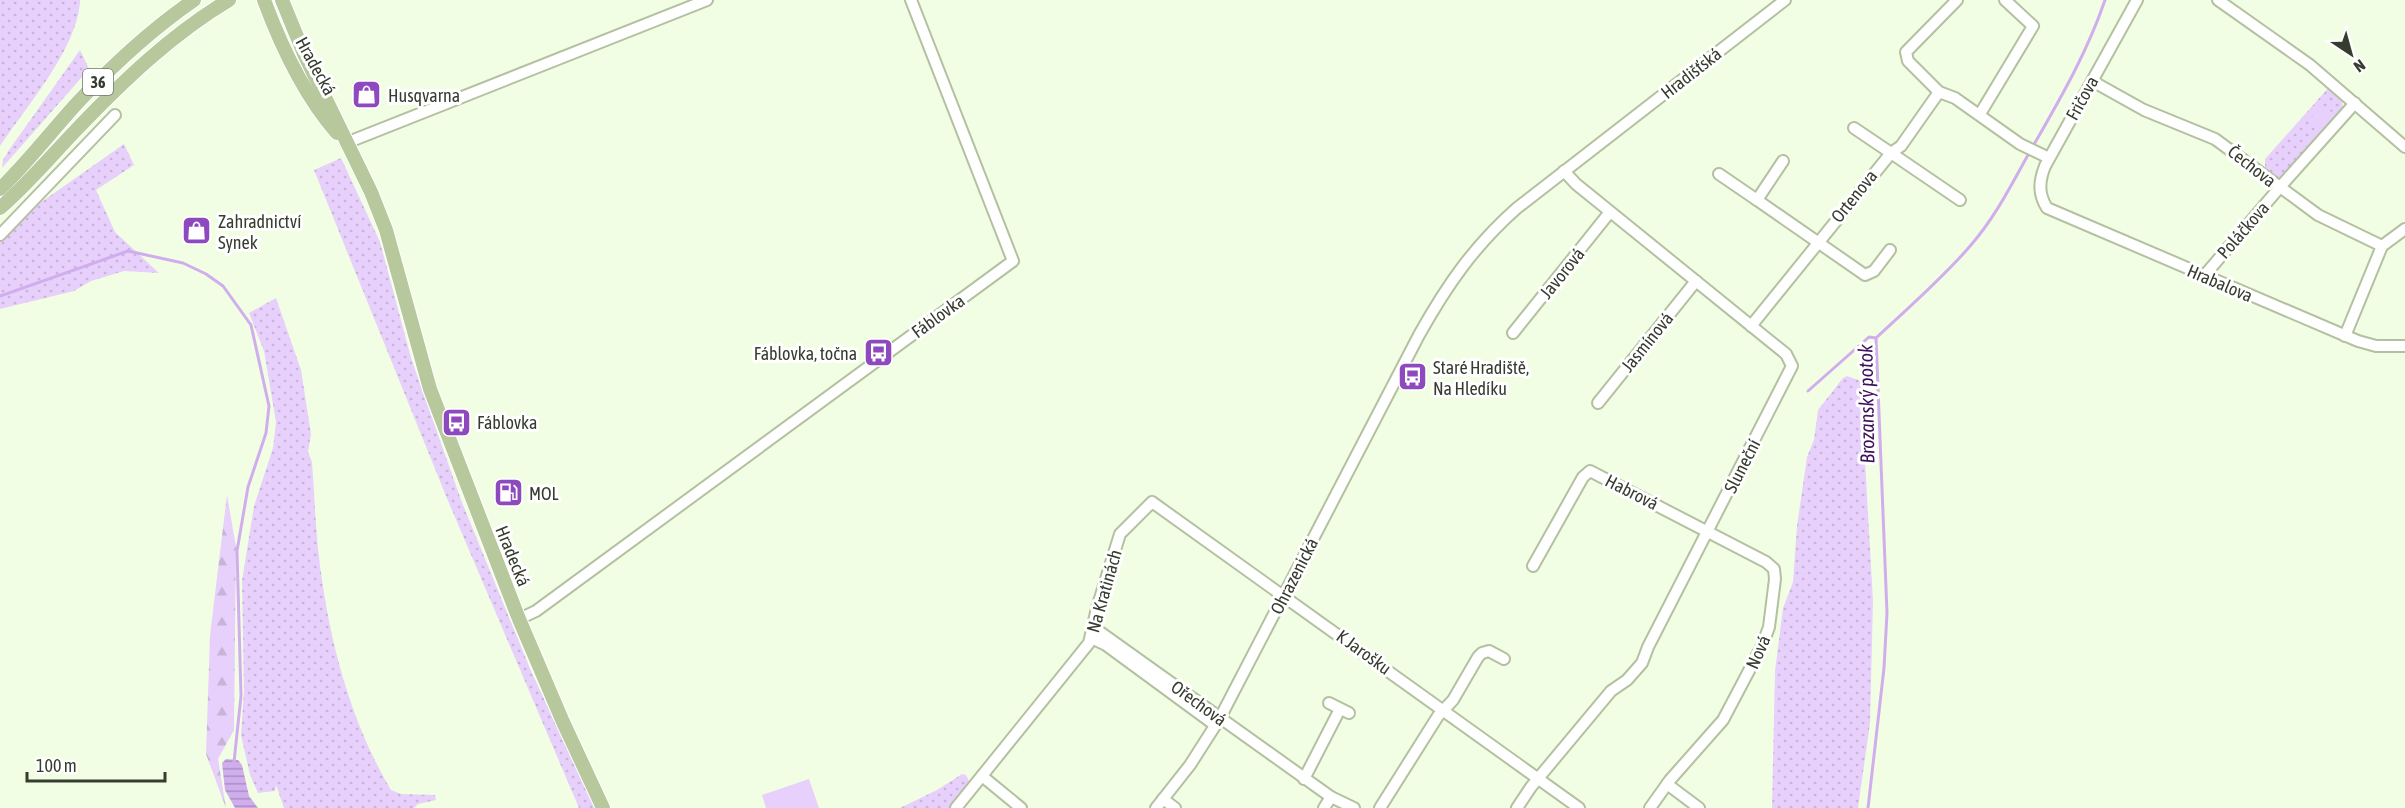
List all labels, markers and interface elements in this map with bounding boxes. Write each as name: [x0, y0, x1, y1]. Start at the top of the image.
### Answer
north arrow: [2321, 24, 2381, 84]
street label: Hradecká: [291, 33, 341, 99]
street label: Hradišťská: [1657, 43, 1725, 103]
text: N: [2351, 56, 2369, 76]
road number: 36: [83, 69, 113, 95]
street label: Fričova: [2061, 72, 2103, 124]
shop icon: Husqvarna: [351, 79, 383, 111]
place label: Husqvarna: [388, 85, 460, 106]
street label: Čechova: [2224, 141, 2280, 191]
street label: Ortenova: [1827, 166, 1881, 226]
street label: Poláčkova: [2213, 197, 2273, 263]
place label: Zahradnictví Synek: [218, 211, 301, 253]
shop icon: Zahradnictví Synek: [181, 215, 213, 247]
street label: Javorová: [1535, 243, 1589, 303]
street label: Hrabalova: [2184, 260, 2256, 306]
street label: Fáblovka: [907, 290, 969, 342]
street label: Jasmínová: [1617, 308, 1677, 376]
bus stop icon: Fáblovka, točna: [862, 337, 894, 369]
place label: Fáblovka, točna: [754, 343, 857, 364]
water label: Brozanský potok: [1853, 344, 1879, 464]
place label: Staré Hradiště, Na Hledíku: [1433, 357, 1529, 399]
bus stop icon: Staré Hradiště, Na Hledíku: [1396, 361, 1428, 393]
bus stop icon: Fáblovka: [440, 406, 472, 438]
place label: Fáblovka: [477, 412, 537, 433]
street label: Sluneční: [1720, 436, 1764, 496]
street label: Habrová: [1602, 470, 1662, 514]
fuel station icon: MOL: [492, 477, 524, 509]
place label: MOL: [529, 483, 559, 504]
street label: Hradecká: [491, 523, 535, 589]
street label: Ohrazenická: [1266, 534, 1322, 618]
street label: Na Kratinách: [1082, 547, 1126, 635]
street label: K Jarošku: [1333, 625, 1395, 679]
street label: Nová: [1741, 632, 1775, 672]
street label: Ořechová: [1167, 676, 1231, 730]
scale bar: [27, 745, 165, 783]
text: 100 m: [36, 755, 77, 776]

